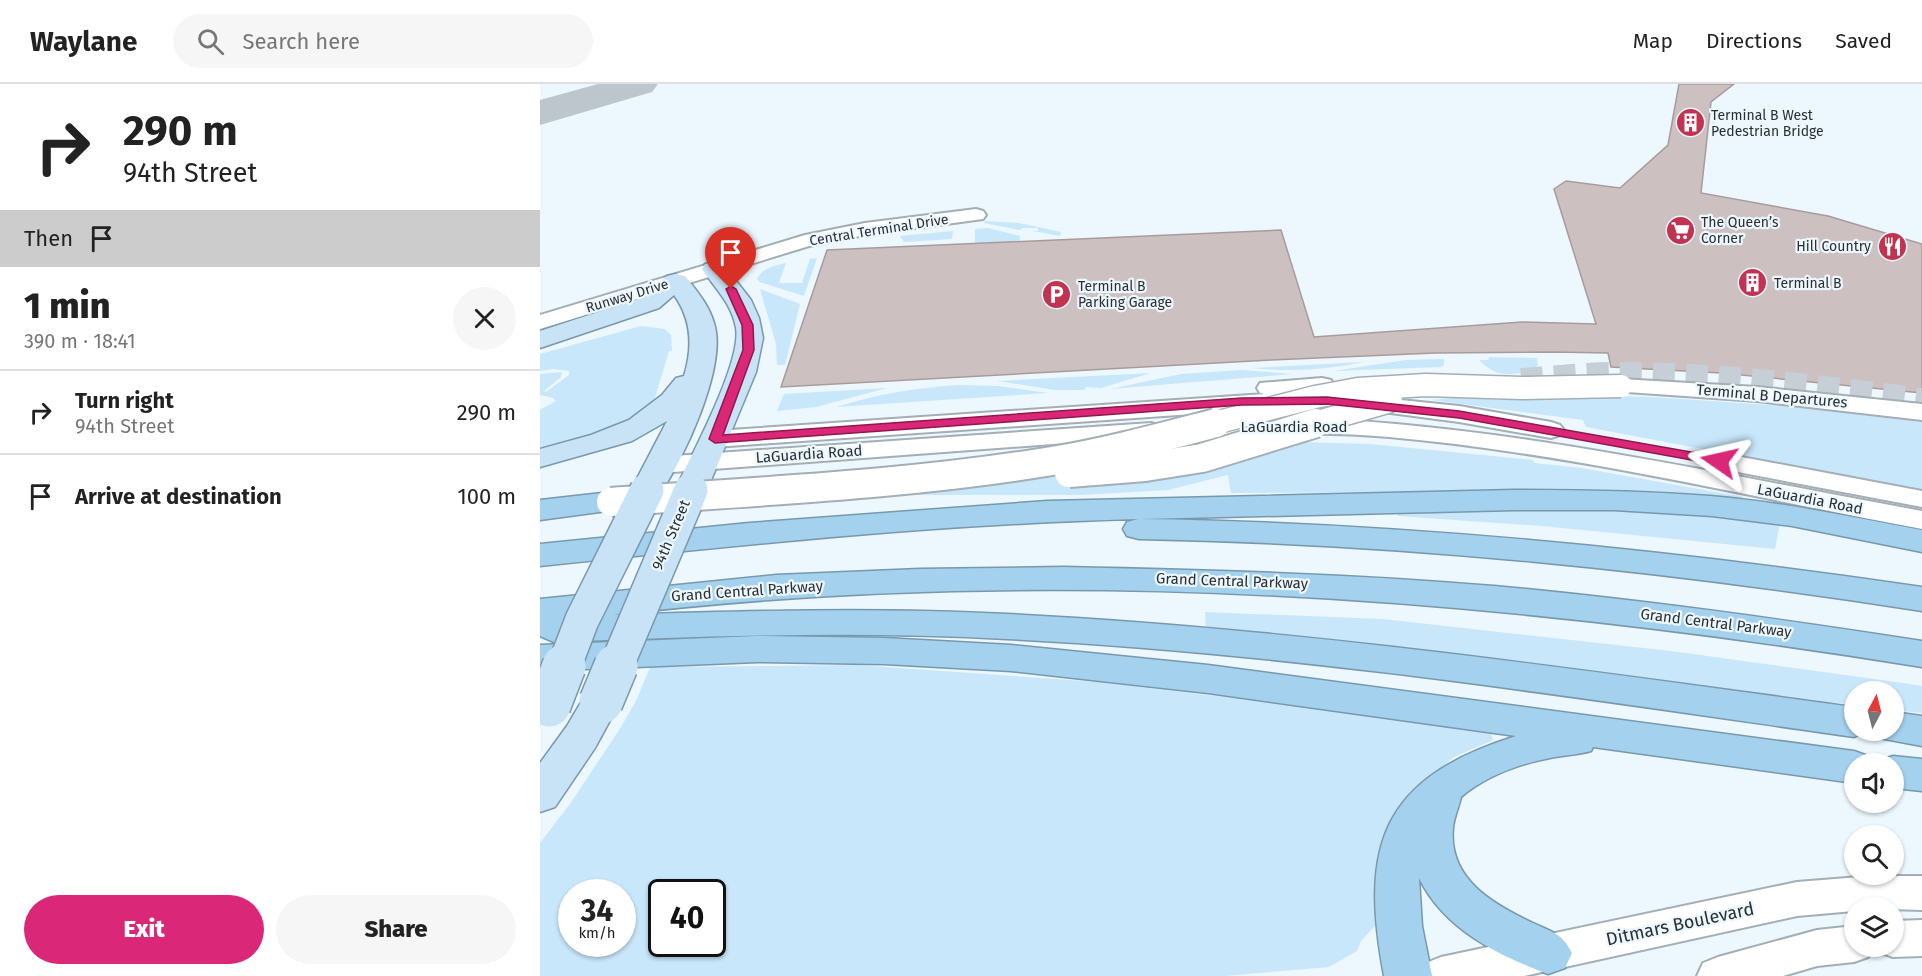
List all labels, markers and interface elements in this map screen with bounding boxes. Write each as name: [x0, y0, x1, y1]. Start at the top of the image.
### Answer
search box: [173, 14, 593, 68]
text: Waylane: [30, 25, 137, 58]
icon: search: [194, 25, 227, 58]
text: Search here: [242, 28, 360, 55]
text: Map: [1633, 28, 1673, 54]
text: Directions: [1706, 28, 1802, 54]
text: Saved: [1835, 28, 1892, 54]
text: 290 m: [123, 106, 238, 156]
building icon: Terminal B West Pedestrian Bridge: [1674, 107, 1706, 139]
place label: Terminal B West Pedestrian Bridge: [1711, 107, 1824, 140]
icon: right: [24, 108, 102, 186]
text: 94th Street: [123, 157, 257, 189]
street label: Central Terminal Drive: [808, 211, 950, 249]
supermarket icon: The Queen’s Corner: [1664, 214, 1696, 246]
place label: The Queen’s Corner: [1701, 214, 1779, 247]
icon: arrive: [85, 222, 118, 255]
text: Then: [24, 225, 73, 252]
pin: [705, 227, 756, 289]
restaurant icon: Hill Country: [1876, 230, 1908, 262]
icon: arrive: [714, 236, 747, 269]
place label: Hill Country: [1796, 238, 1871, 255]
building icon: Terminal B: [1737, 267, 1769, 299]
street label: Runway Drive: [584, 275, 670, 317]
place label: Terminal B: [1774, 275, 1841, 292]
parking icon: Terminal B Parking Garage: [1041, 278, 1073, 310]
place label: Terminal B Parking Garage: [1078, 278, 1172, 311]
text: 1 min: [24, 284, 110, 328]
button: close: [453, 287, 516, 350]
text: 390 m · 18:41: [24, 329, 136, 353]
street label: Terminal B Departures: [1696, 380, 1848, 412]
text: Turn right: [75, 387, 174, 414]
icon: right: [24, 396, 57, 429]
text: 290 m: [457, 399, 516, 426]
text: 94th Street: [75, 414, 174, 438]
street label: LaGuardia Road: [1240, 418, 1348, 436]
position arrow: [1687, 429, 1751, 493]
street label: LaGuardia Road: [755, 441, 863, 467]
icon: arrive: [24, 480, 57, 513]
street label: LaGuardia Road: [1756, 480, 1864, 518]
text: Arrive at destination: [75, 483, 282, 510]
text: 100 m: [457, 483, 516, 510]
street label: 94th Street: [648, 497, 694, 573]
street label: Grand Central Parkway: [1156, 569, 1309, 593]
street label: Grand Central Parkway: [670, 577, 824, 605]
street label: Grand Central Parkway: [1639, 605, 1793, 641]
north arrow: [1844, 681, 1904, 741]
map controls: [1844, 681, 1904, 957]
button: sound: [1844, 753, 1904, 813]
button: search: [1844, 825, 1904, 885]
speed limit sign: 40: [648, 879, 726, 957]
text: 34: [581, 893, 613, 929]
button: Exit: [24, 895, 264, 964]
button: Share: [276, 895, 516, 964]
button: layers: [1844, 897, 1904, 957]
street label: Ditmars Boulevard: [1604, 898, 1756, 950]
text: km/h: [578, 924, 616, 942]

